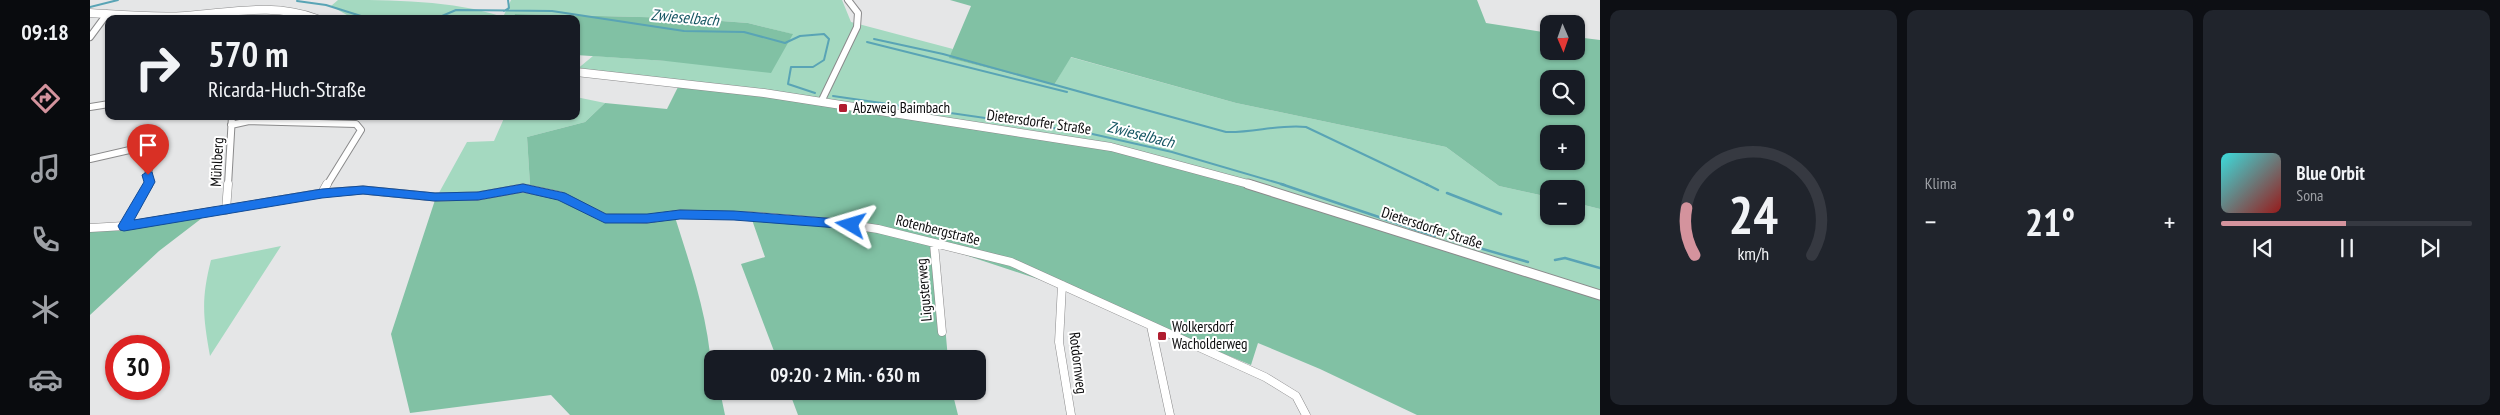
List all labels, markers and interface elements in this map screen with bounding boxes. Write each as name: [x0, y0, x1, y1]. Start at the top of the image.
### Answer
water label: Zwieselbach: [650, 4, 721, 30]
north arrow: [1540, 15, 1585, 60]
map controls: [1540, 15, 1585, 225]
text: 09:18: [21, 18, 69, 46]
text: 570 m: [208, 31, 289, 77]
icon: right: [125, 35, 190, 100]
button: search: [1540, 70, 1585, 115]
text: Ricarda-Huch-Straße: [208, 75, 366, 103]
icon: directions: [28, 81, 63, 116]
place label: Abzweig Baimbach: [853, 98, 950, 117]
marker: Abzweig Baimbach: [837, 102, 849, 114]
street label: Dietersdorfer Straße: [986, 105, 1092, 138]
water label: Zwieselbach: [1106, 116, 1177, 152]
pin: [127, 124, 169, 175]
button: +: [1540, 125, 1585, 170]
icon: arrive: [134, 131, 162, 159]
street label: Mühlberg: [206, 137, 227, 187]
icon: music: [28, 151, 63, 186]
text: Blue Orbit: [2296, 161, 2365, 185]
text: Klima: [1925, 173, 1957, 193]
button: −: [1540, 180, 1585, 225]
text: 24: [1728, 181, 1778, 248]
text: Sona: [2296, 185, 2324, 205]
text: 21°: [2025, 197, 2075, 246]
position arrow: [824, 198, 876, 250]
street label: Dietersdorfer Straße: [1379, 202, 1485, 253]
text: −: [1925, 203, 1936, 240]
text: +: [2164, 203, 2175, 240]
street label: Rotenbergstraße: [894, 210, 982, 249]
icon: phone: [28, 222, 63, 257]
icon: previous: [2249, 234, 2277, 262]
icon: pause: [2333, 234, 2361, 262]
icon: next: [2416, 234, 2444, 262]
text: km/h: [1737, 242, 1769, 265]
street label: Ligusterweg: [911, 258, 936, 322]
icon: climate: [28, 292, 63, 327]
place label: Wolkersdorf Wacholderweg: [1172, 317, 1248, 353]
marker: Wolkersdorf Wacholderweg: [1156, 330, 1168, 342]
street label: Rotdornweg: [1065, 331, 1092, 395]
speed limit sign: 30: [105, 335, 170, 400]
icon: car: [28, 362, 63, 397]
text: 09:20 · 2 Min. · 630 m: [770, 363, 920, 387]

